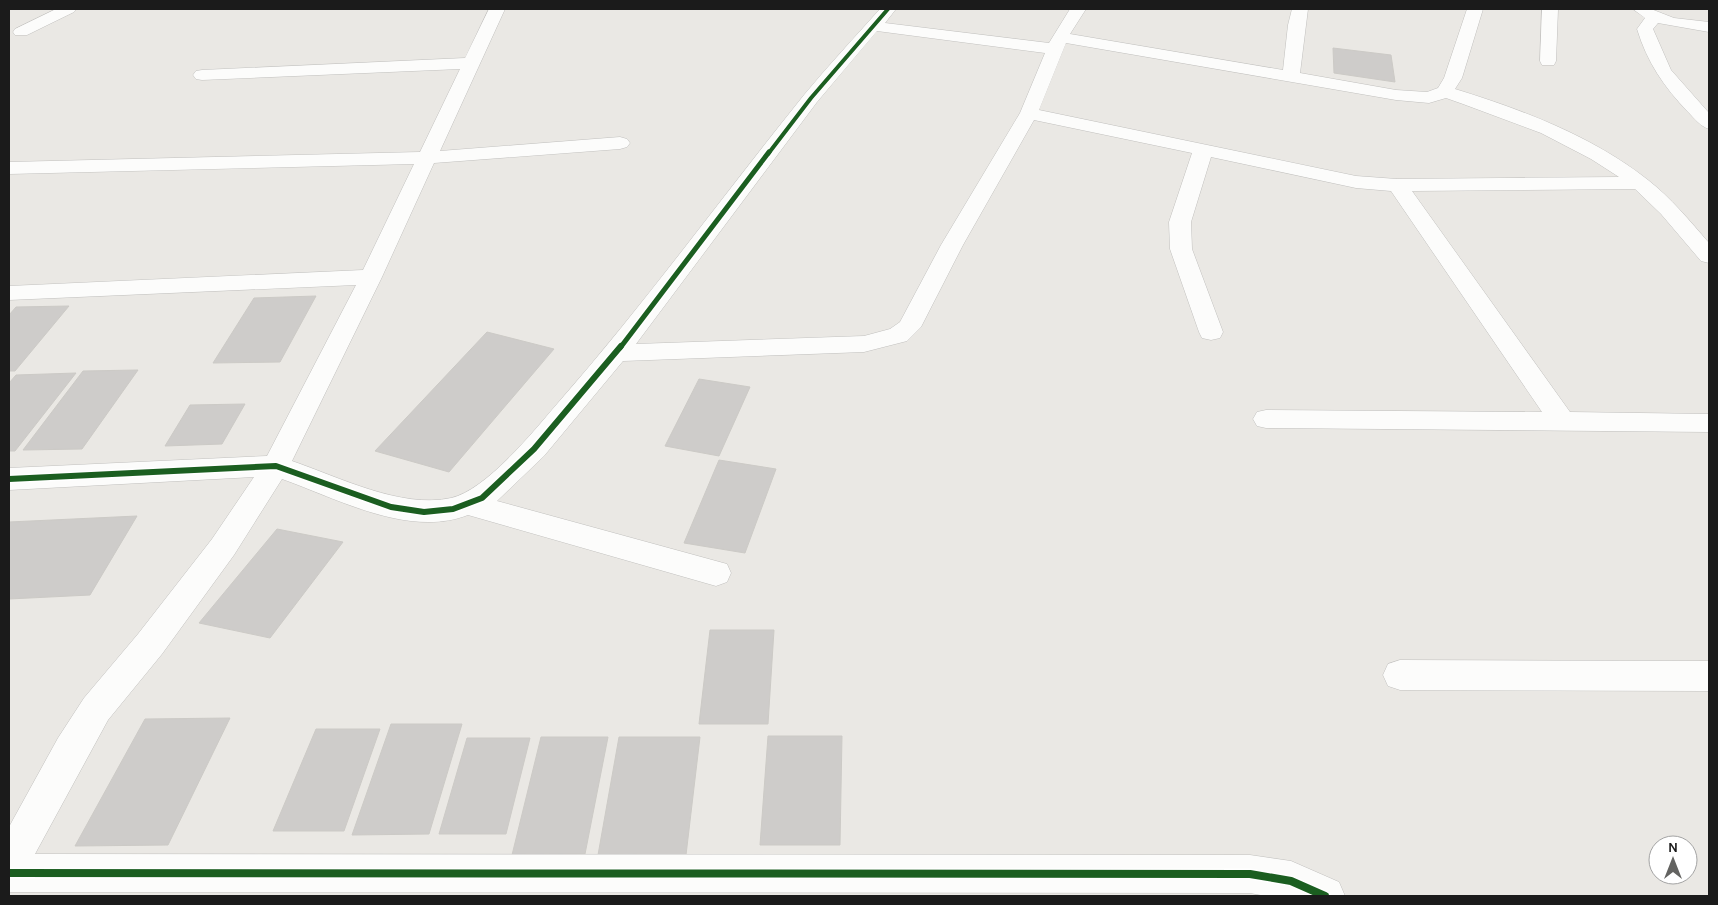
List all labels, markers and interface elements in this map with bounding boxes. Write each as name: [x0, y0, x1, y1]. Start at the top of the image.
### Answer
north arrow: [1648, 835, 1698, 885]
text: N: [1668, 839, 1678, 856]

